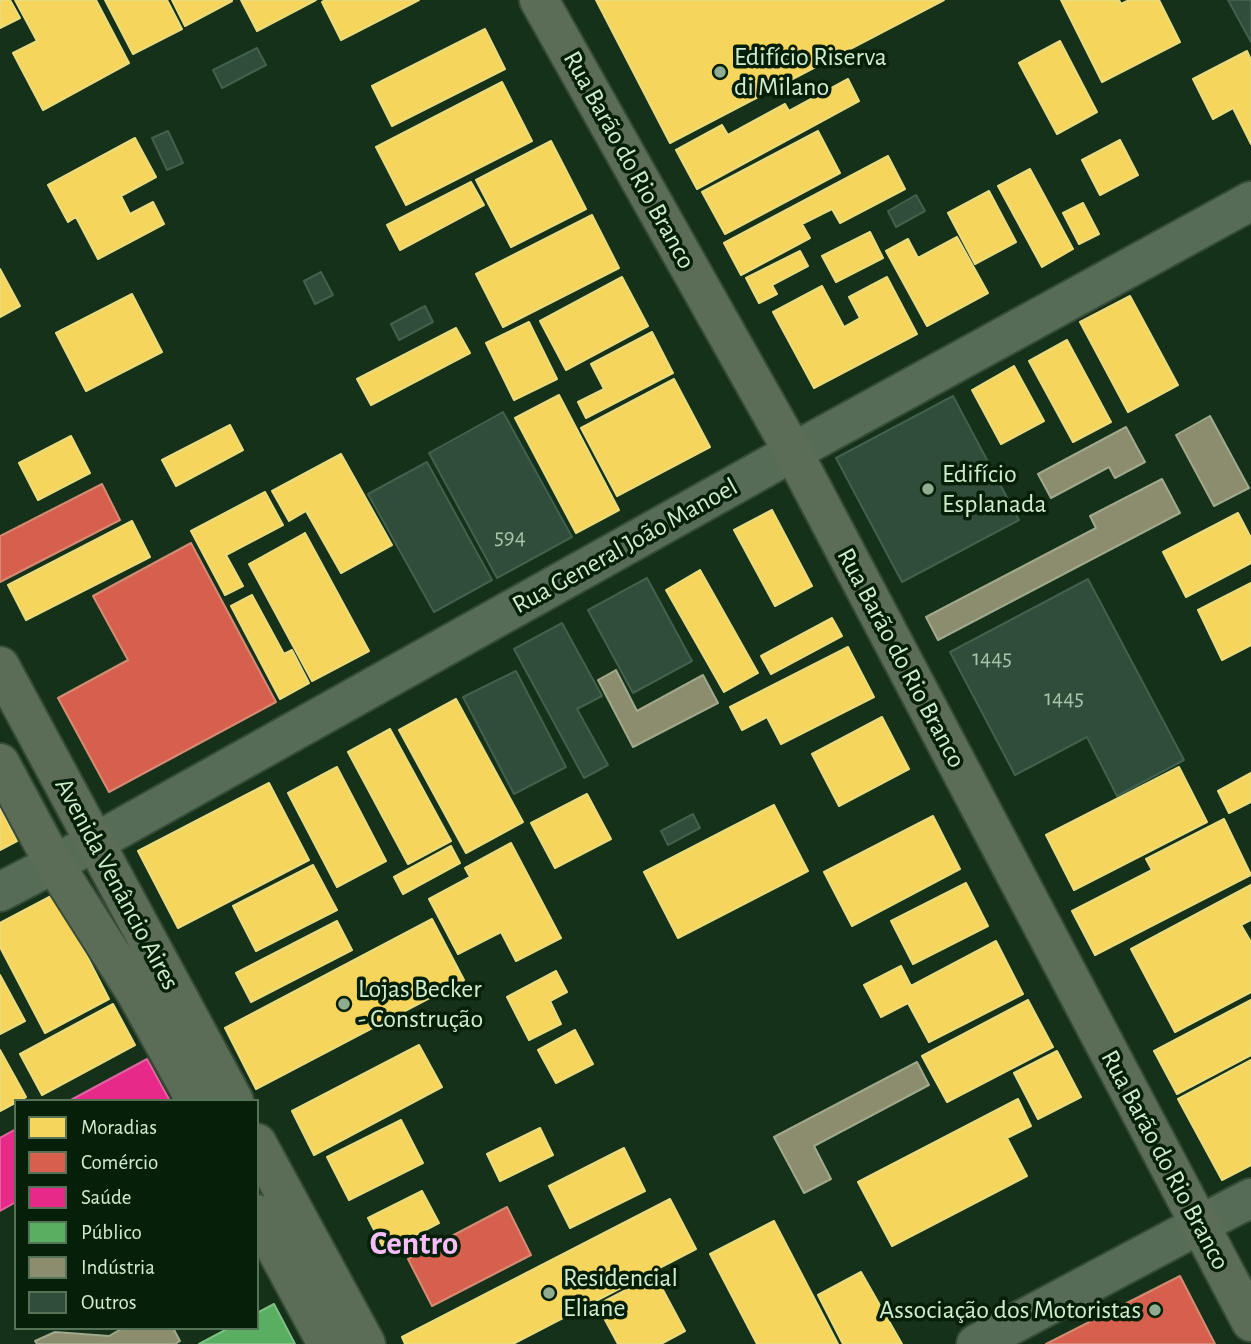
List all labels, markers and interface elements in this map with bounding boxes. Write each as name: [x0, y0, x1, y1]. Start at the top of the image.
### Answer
place label: Edifício Riserva di Milano: [734, 41, 887, 102]
street label: Rua Barão do Rio Branco: [556, 46, 702, 274]
marker: Edifício Riserva di Milano: [712, 64, 728, 80]
place label: Edifício Esplanada: [942, 458, 1046, 520]
street label: Rua General João Manoel: [507, 471, 743, 621]
marker: Edifício Esplanada: [920, 481, 936, 497]
house number: 594: [494, 523, 526, 551]
street label: Rua Barão do Rio Branco: [830, 543, 972, 773]
house number: 1445: [972, 644, 1012, 672]
house number: 1445: [1044, 684, 1084, 712]
street label: Avenida Venâncio Aires: [48, 773, 186, 995]
place label: Lojas Becker - Construção: [358, 973, 483, 1034]
marker: Lojas Becker - Construção: [336, 996, 352, 1012]
street label: Rua Barão do Rio Branco: [1094, 1045, 1236, 1275]
legend: [14, 1099, 259, 1330]
text: Moradias: [81, 1117, 157, 1138]
text: Comércio: [81, 1152, 158, 1173]
text: Saúde: [81, 1187, 131, 1208]
text: Público: [81, 1222, 142, 1243]
district label: Centro: [370, 1224, 458, 1264]
text: Indústria: [81, 1257, 155, 1278]
place label: Residencial Eliane: [563, 1262, 678, 1324]
marker: Residencial Eliane: [541, 1285, 557, 1301]
text: Outros: [81, 1292, 137, 1313]
place label: Associação dos Motoristas: [879, 1294, 1141, 1326]
marker: Associação dos Motoristas: [1147, 1302, 1163, 1318]

